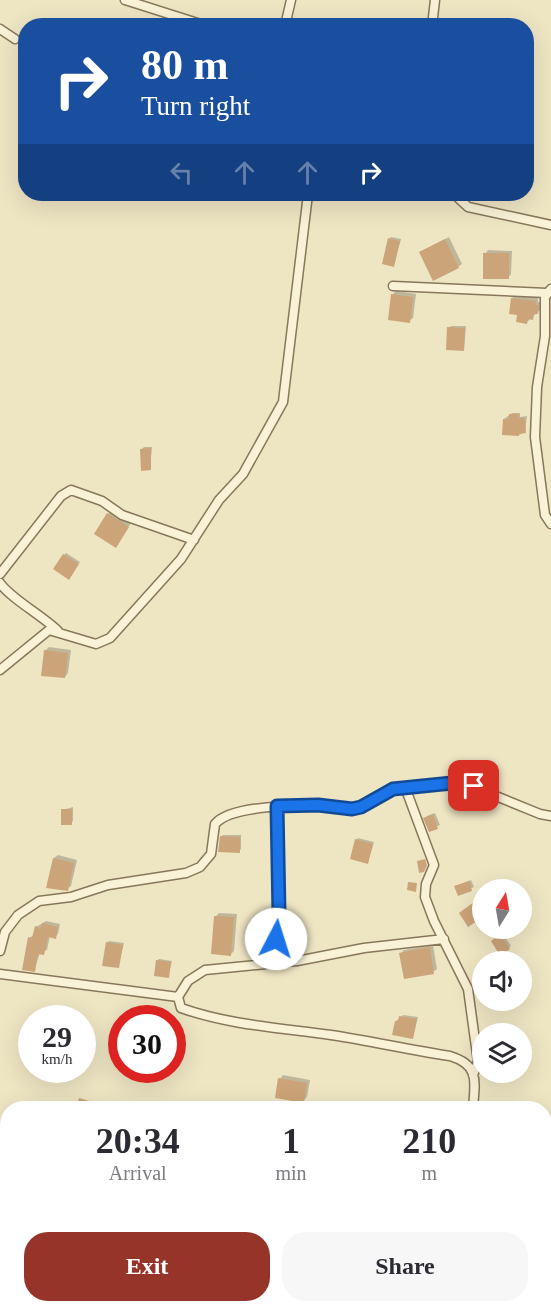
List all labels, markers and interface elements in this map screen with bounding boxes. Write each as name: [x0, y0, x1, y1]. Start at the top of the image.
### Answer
icon: right: [42, 42, 120, 120]
text: 80 m: [141, 42, 229, 88]
text: Turn right: [141, 91, 250, 121]
icon: left: [165, 156, 198, 189]
icon: ahead: [228, 156, 261, 189]
icon: ahead: [291, 156, 324, 189]
icon: right: [354, 156, 387, 189]
pin: [448, 760, 499, 811]
icon: arrive: [457, 769, 490, 802]
north arrow: [472, 879, 532, 939]
map controls: [472, 879, 532, 1083]
position arrow: [244, 907, 308, 971]
button: sound: [472, 951, 532, 1011]
speed limit sign: 30: [108, 1005, 186, 1083]
text: 29: [42, 1020, 72, 1053]
button: layers: [472, 1023, 532, 1083]
text: km/h: [42, 1051, 72, 1067]
text: 20:34: [96, 1121, 180, 1161]
text: 1: [282, 1121, 300, 1161]
text: 210: [402, 1121, 456, 1161]
text: Arrival: [109, 1162, 167, 1184]
text: min: [275, 1162, 307, 1184]
text: m: [422, 1162, 437, 1184]
button: Exit: [24, 1232, 270, 1301]
button: Share: [282, 1232, 528, 1301]

